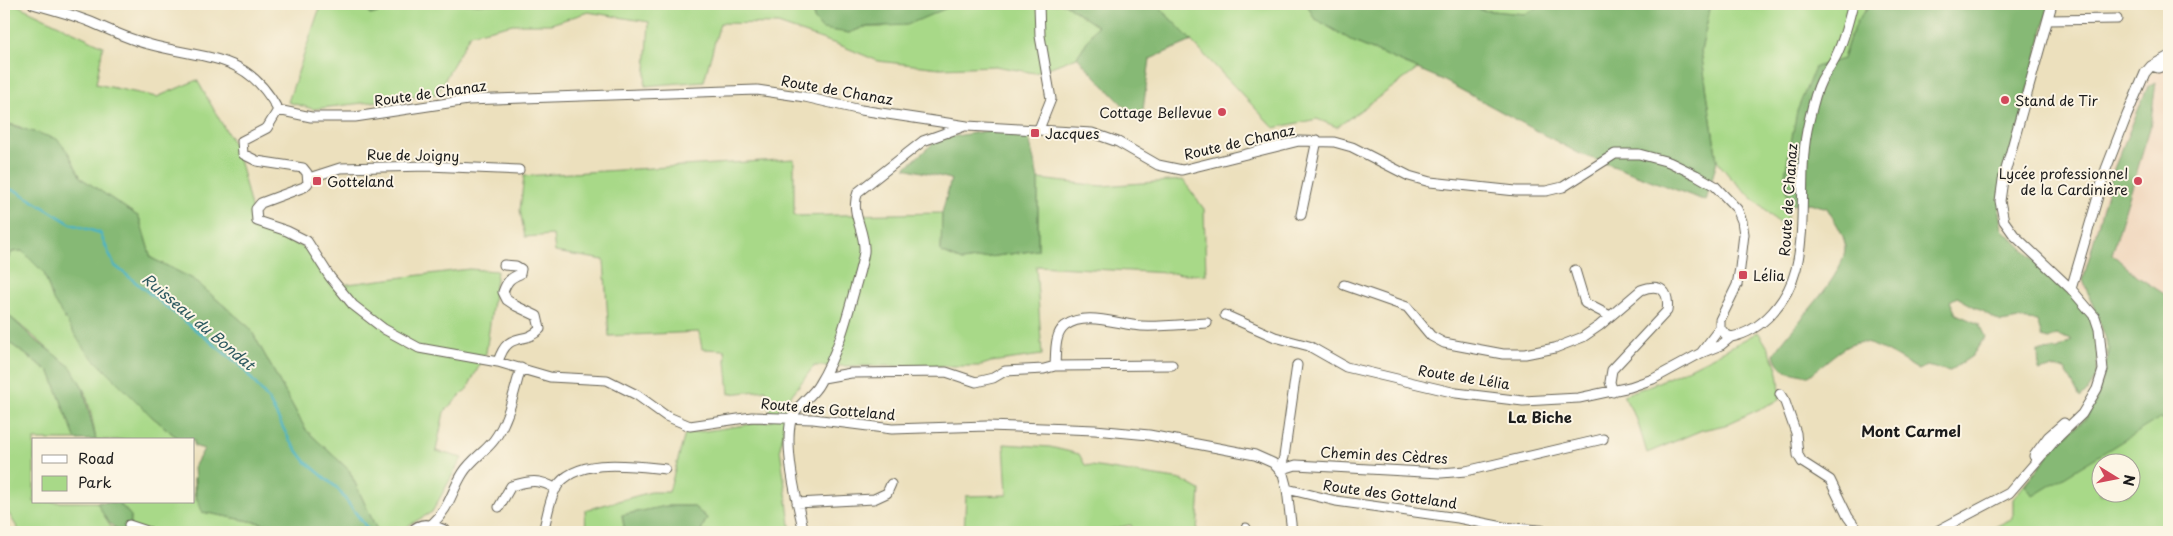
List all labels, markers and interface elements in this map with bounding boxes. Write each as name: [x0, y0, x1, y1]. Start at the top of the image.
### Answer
street label: Route de Chanaz: [779, 70, 895, 110]
street label: Route de Chanaz: [373, 75, 488, 111]
place label: Stand de Tir: [2015, 90, 2099, 111]
marker: Stand de Tir: [1999, 94, 2011, 106]
place label: Cottage Bellevue: [1099, 102, 1212, 123]
marker: Cottage Bellevue: [1216, 106, 1228, 118]
street label: Route de Chanaz: [1182, 119, 1297, 165]
place label: Jacques: [1045, 123, 1099, 144]
marker: Jacques: [1029, 127, 1041, 139]
street label: Route de Chanaz: [1774, 142, 1802, 257]
street label: Rue de Joigny: [367, 144, 459, 166]
place label: Lycée professionnel de la Cardinière: [1999, 163, 2128, 200]
place label: Gotteland: [327, 171, 394, 192]
marker: Gotteland: [311, 175, 323, 187]
marker: Lycée professionnel de la Cardinière: [2132, 175, 2144, 187]
place label: Lélia: [1753, 265, 1785, 286]
water label: Ruisseau du Bondat: [138, 267, 262, 376]
marker: Lélia: [1737, 269, 1749, 281]
street label: Route de Lélia: [1416, 359, 1512, 395]
street label: Route des Gotteland: [760, 393, 897, 425]
district label: La Biche: [1508, 405, 1572, 428]
district label: Mont Carmel: [1861, 419, 1961, 442]
legend: [32, 438, 195, 504]
street label: Chemin des Cèdres: [1320, 441, 1448, 469]
text: Road: [78, 446, 114, 469]
north arrow: [2090, 454, 2140, 504]
text: Park: [78, 470, 112, 493]
text: N: [2118, 473, 2141, 488]
street label: Route des Gotteland: [1322, 474, 1459, 514]

